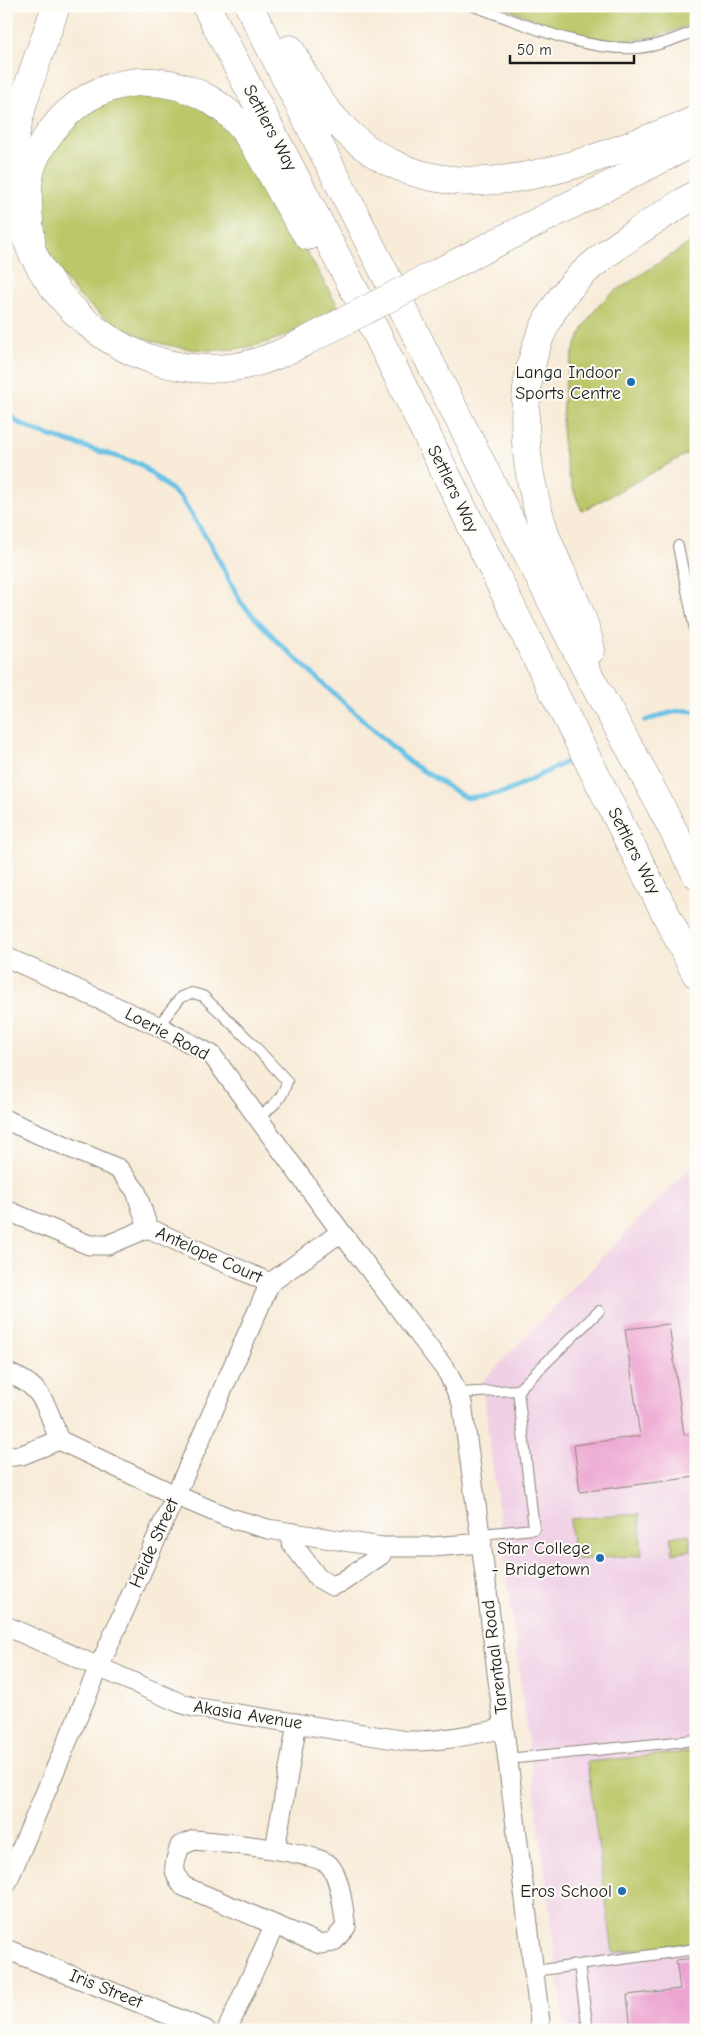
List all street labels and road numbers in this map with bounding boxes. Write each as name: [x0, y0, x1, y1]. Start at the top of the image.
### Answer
street label: Settlers Way: [239, 81, 302, 176]
street label: Settlers Way: [423, 442, 484, 537]
street label: Settlers Way: [603, 804, 665, 899]
street label: Loerie Road: [121, 1003, 213, 1065]
street label: Antelope Court: [153, 1222, 266, 1288]
street label: Heide Street: [125, 1494, 183, 1591]
street label: Tarentaal Road: [478, 1599, 512, 1715]
street label: Akasia Avenue: [192, 1696, 304, 1734]
street label: Iris Street: [66, 1965, 146, 2013]

